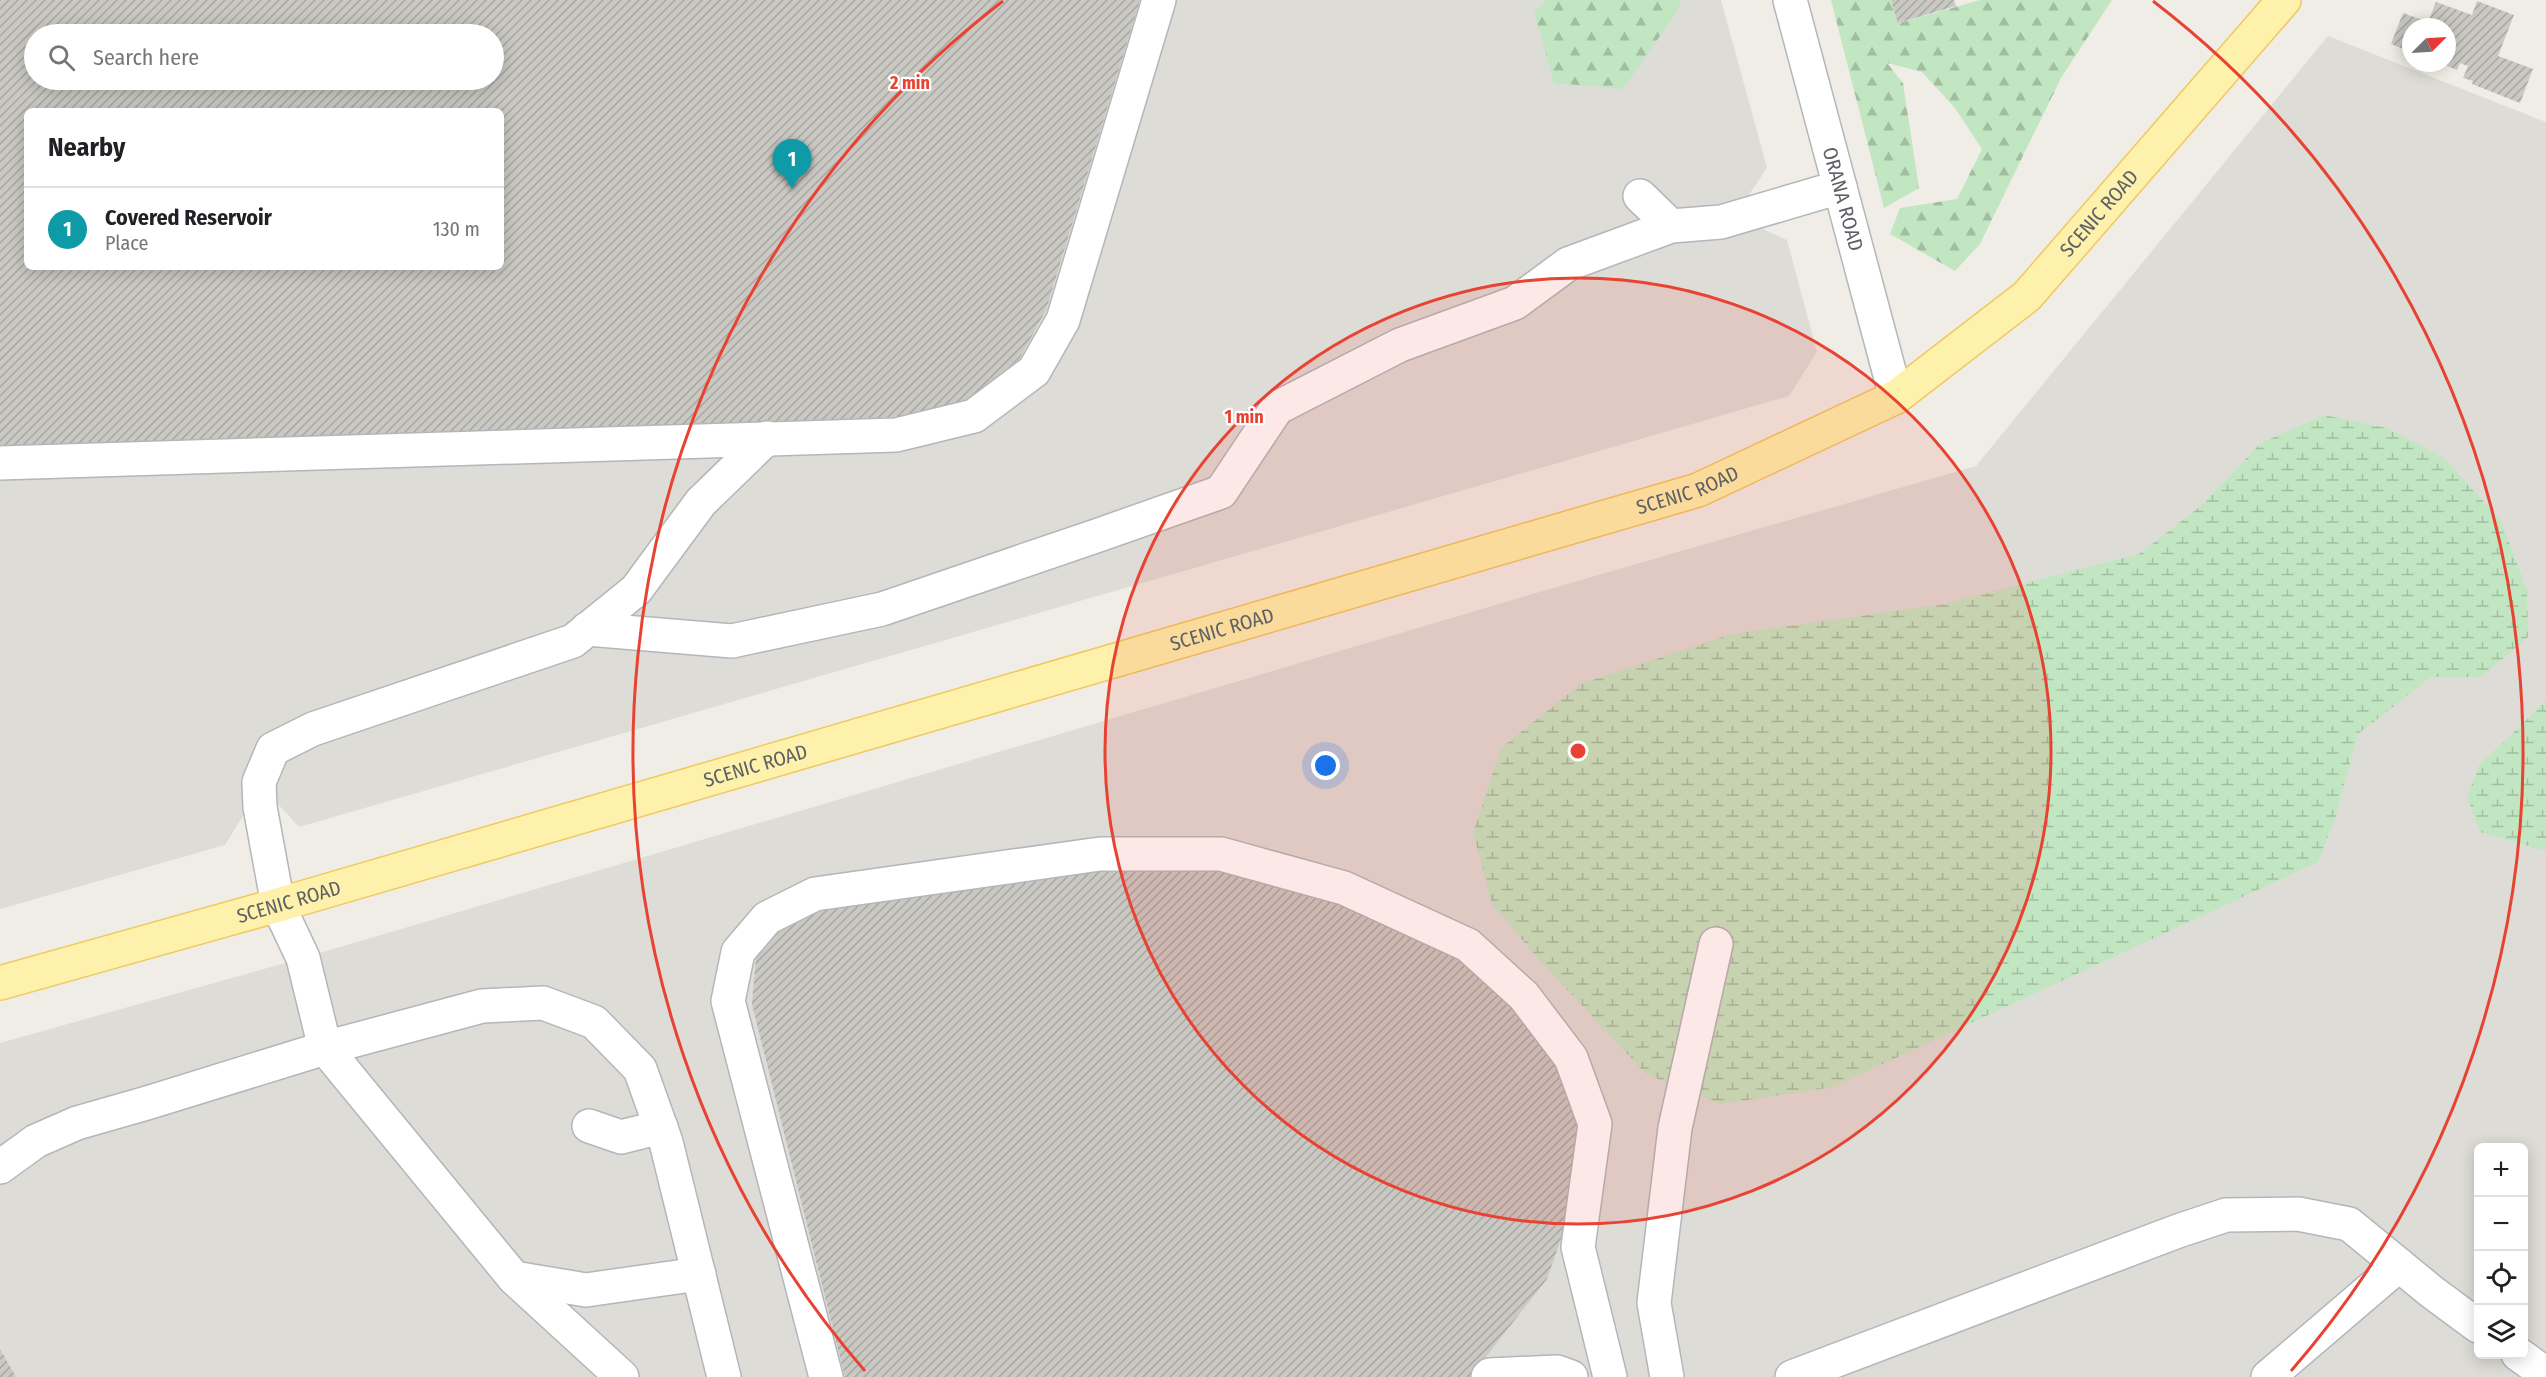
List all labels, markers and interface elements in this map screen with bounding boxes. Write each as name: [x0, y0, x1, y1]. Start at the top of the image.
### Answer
north arrow: [2402, 18, 2456, 72]
search box: [24, 24, 504, 90]
icon: search: [45, 41, 78, 74]
text: Search here: [93, 44, 199, 71]
text: 2 min: [889, 72, 930, 94]
text: Nearby: [48, 132, 125, 163]
pin: 1: [772, 140, 812, 189]
street label: ORANA ROAD: [1818, 144, 1868, 254]
street label: SCENIC ROAD: [2055, 165, 2143, 261]
text: Covered Reservoir: [105, 204, 272, 231]
text: 1: [63, 217, 72, 241]
text: 130 m: [433, 217, 480, 241]
text: Place: [105, 231, 148, 255]
text: 1 min: [1224, 406, 1264, 428]
street label: SCENIC ROAD: [1634, 461, 1742, 519]
street label: SCENIC ROAD: [1167, 603, 1277, 656]
street label: SCENIC ROAD: [701, 739, 810, 792]
centre of rings: [1568, 741, 1588, 761]
your location: [1311, 751, 1340, 780]
street label: SCENIC ROAD: [234, 875, 344, 928]
map controls: [2474, 1143, 2528, 1359]
button: +: [2474, 1143, 2528, 1197]
button: −: [2474, 1197, 2528, 1251]
button: locate: [2474, 1251, 2528, 1305]
button: layers: [2474, 1305, 2528, 1359]

